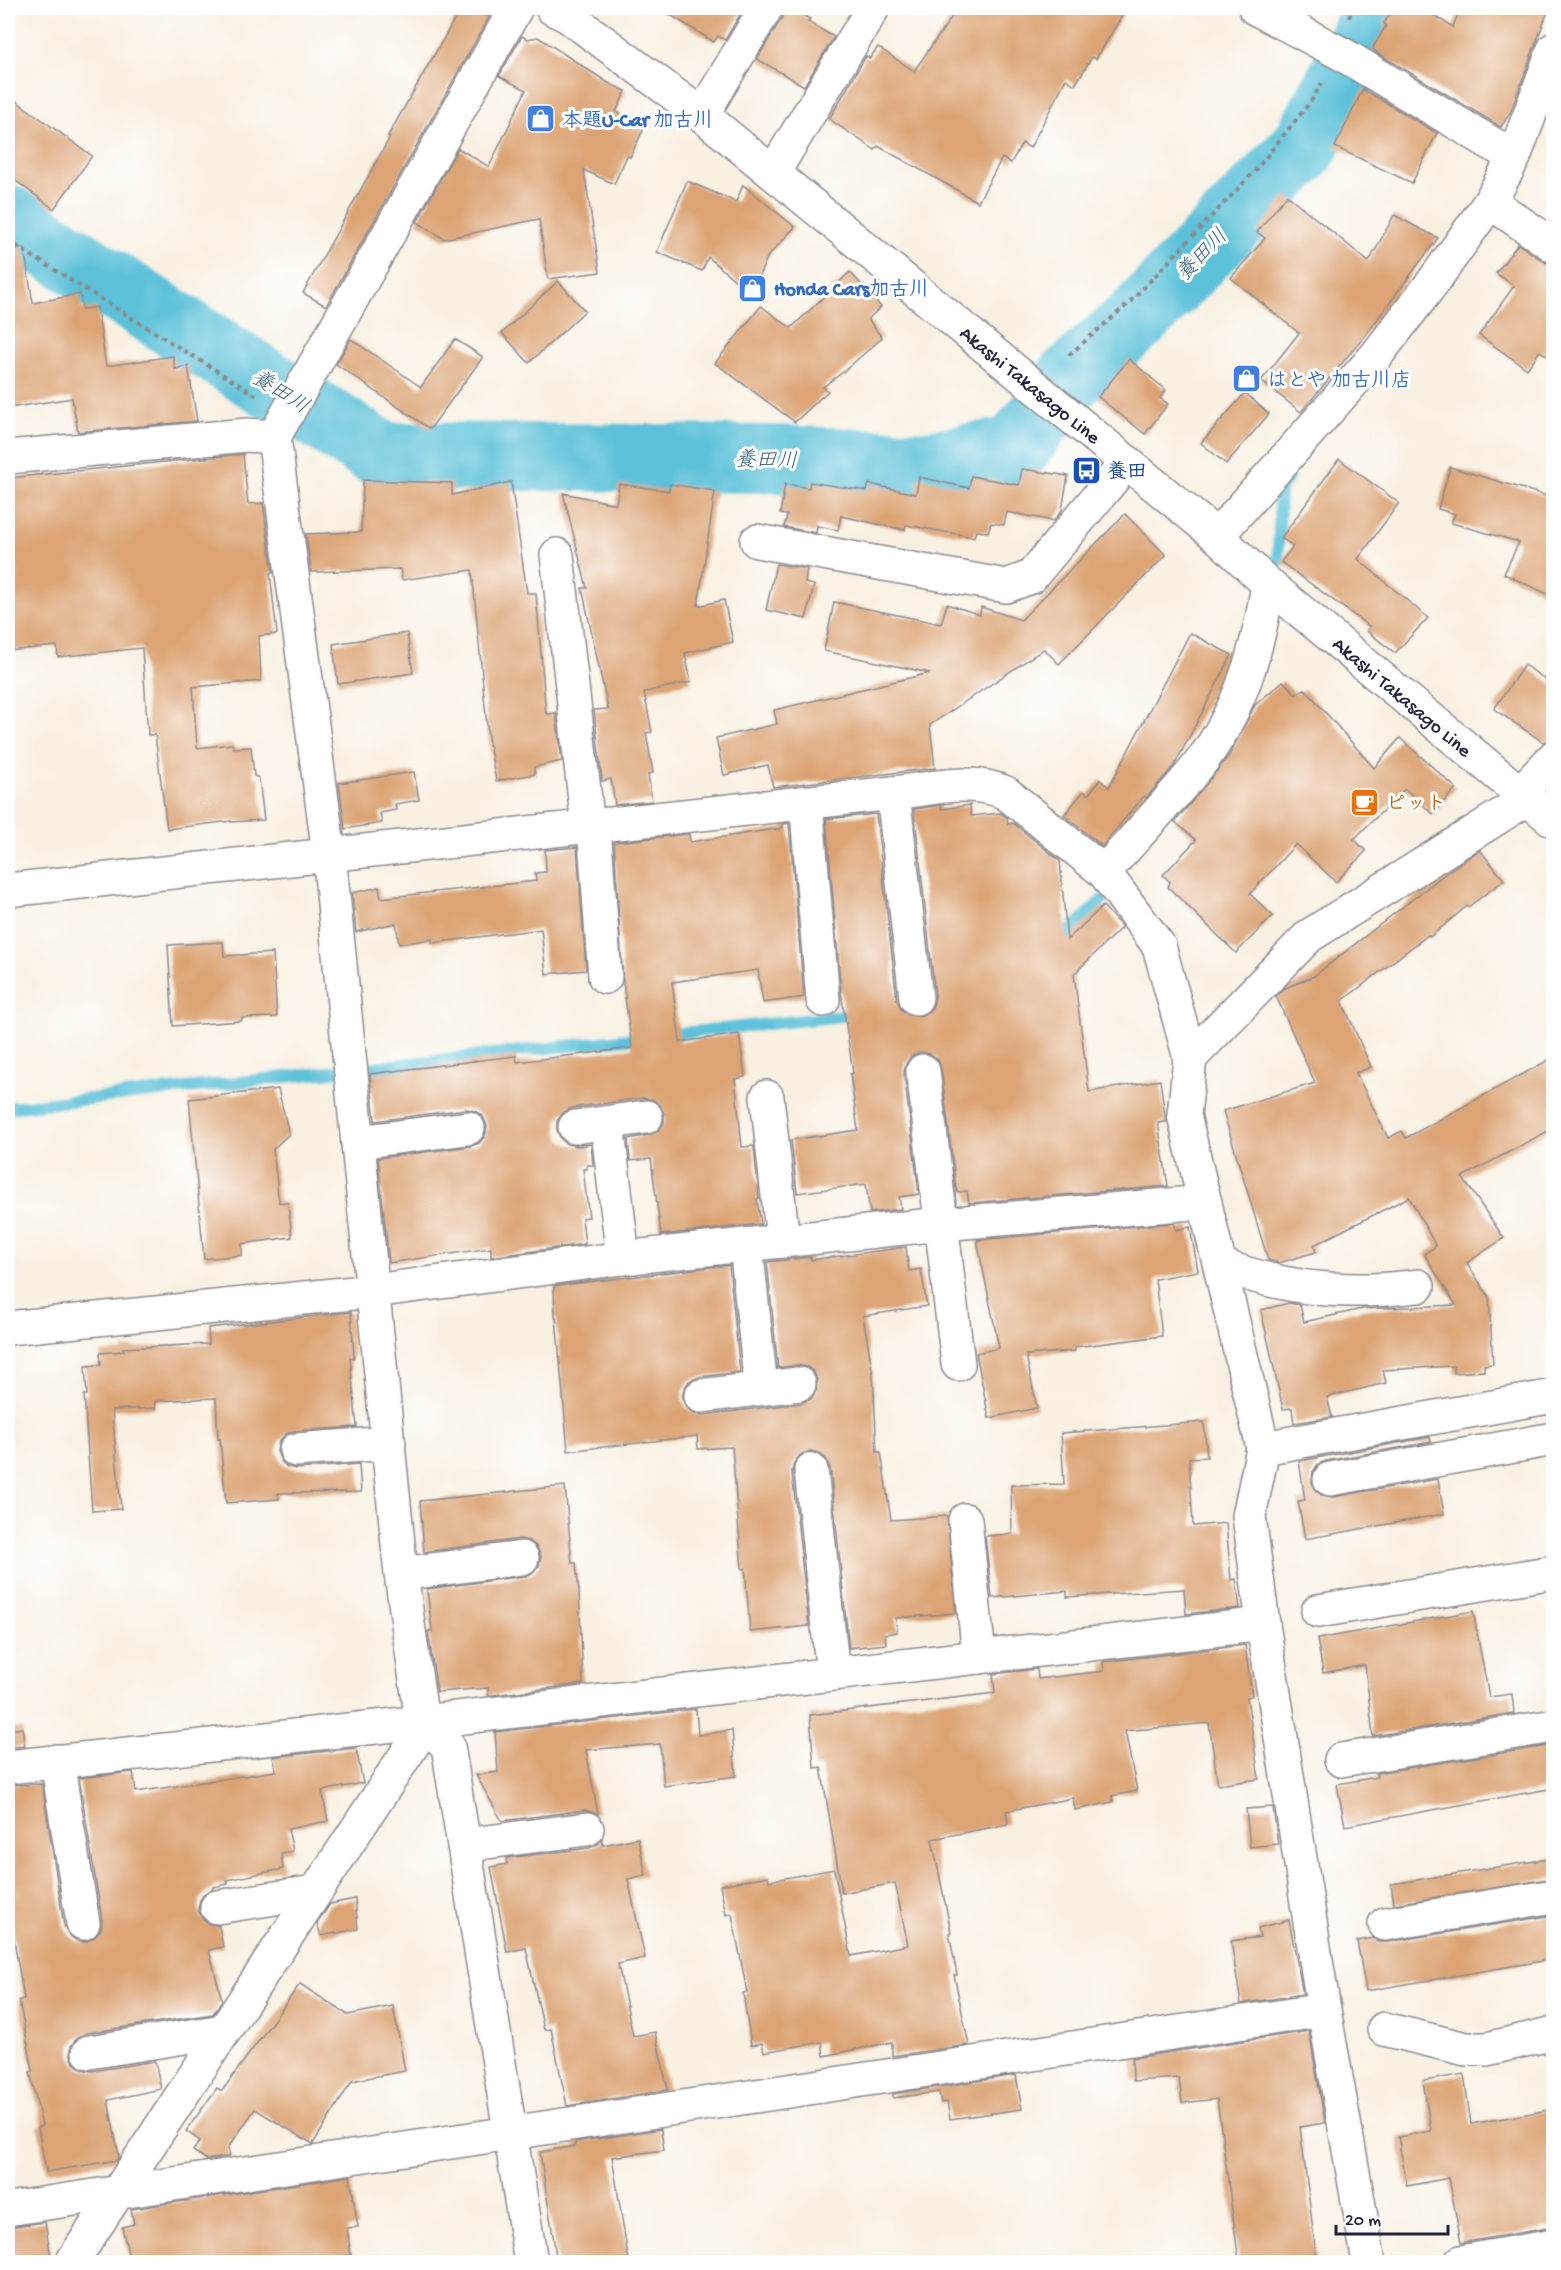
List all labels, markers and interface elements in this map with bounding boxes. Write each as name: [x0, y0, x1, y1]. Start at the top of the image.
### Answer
shop icon: 本題U-Car 加古川: [525, 103, 557, 135]
place label: 本題U-Car 加古川: [562, 109, 714, 134]
water label: 養田川: [1171, 224, 1234, 288]
shop icon: Honda Cars加古川: [737, 272, 769, 304]
place label: Honda Cars加古川: [774, 278, 929, 303]
street label: Akashi Takasago Line: [954, 323, 1104, 451]
shop icon: はとや 加古川店: [1230, 363, 1262, 395]
water label: 養田川: [246, 365, 314, 421]
place label: はとや 加古川店: [1267, 369, 1411, 394]
water label: 養田川: [734, 447, 798, 476]
bus stop icon: 養田: [1070, 454, 1102, 486]
place label: 養田: [1107, 460, 1147, 485]
street label: Akashi Takasago Line: [1327, 634, 1475, 764]
cafe icon: ピット: [1349, 786, 1381, 818]
place label: ピット: [1386, 794, 1446, 817]
scale bar: [1336, 2198, 1448, 2236]
text: 20 m: [1345, 2211, 1381, 2232]

